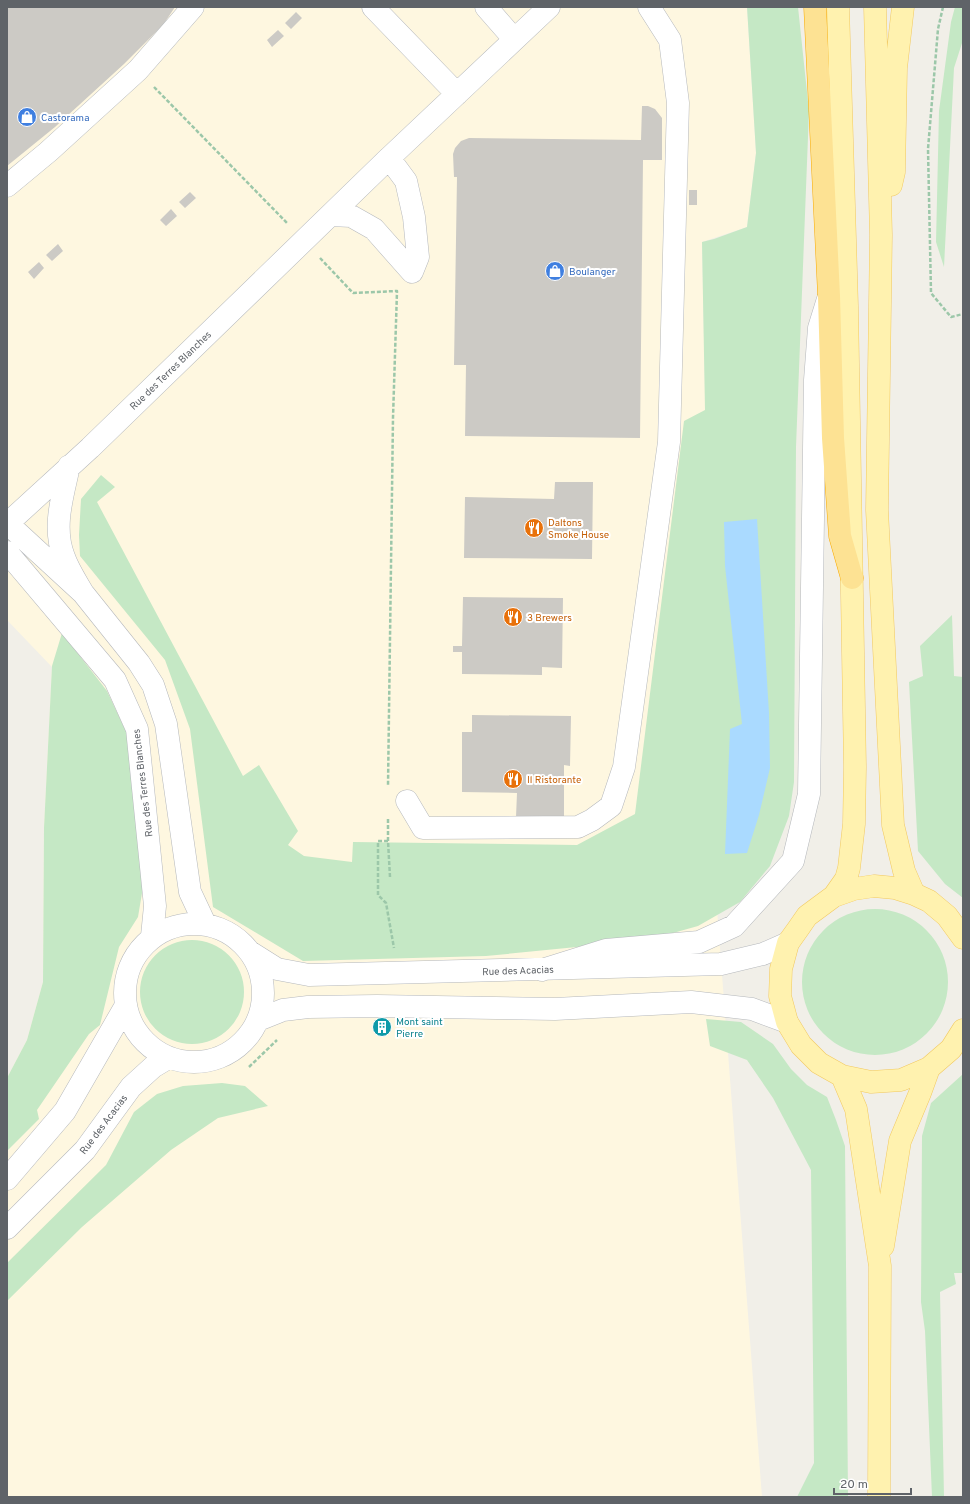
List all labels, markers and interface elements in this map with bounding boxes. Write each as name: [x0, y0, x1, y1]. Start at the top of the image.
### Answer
shop icon: Castorama: [16, 106, 38, 128]
place label: Castorama: [41, 112, 89, 125]
shop icon: Boulanger: [544, 260, 566, 282]
place label: Boulanger: [569, 266, 616, 279]
street label: Rue des Terres Blanches: [127, 328, 215, 413]
restaurant icon: Daltons Smoke House: [523, 517, 545, 539]
place label: Daltons Smoke House: [548, 517, 609, 542]
restaurant icon: 3 Brewers: [502, 606, 524, 628]
place label: 3 Brewers: [527, 612, 572, 625]
street label: Rue des Terres Blanches: [130, 728, 157, 838]
restaurant icon: Il Ristorante: [502, 768, 524, 790]
place label: Il Ristorante: [527, 774, 581, 787]
street label: Rue des Acacias: [482, 964, 554, 979]
building icon: Mont saint Pierre: [371, 1016, 393, 1038]
place label: Mont saint Pierre: [396, 1016, 443, 1041]
street label: Rue des Acacias: [77, 1092, 131, 1158]
scale bar: [834, 1470, 911, 1496]
text: 20 m: [840, 1477, 868, 1493]

